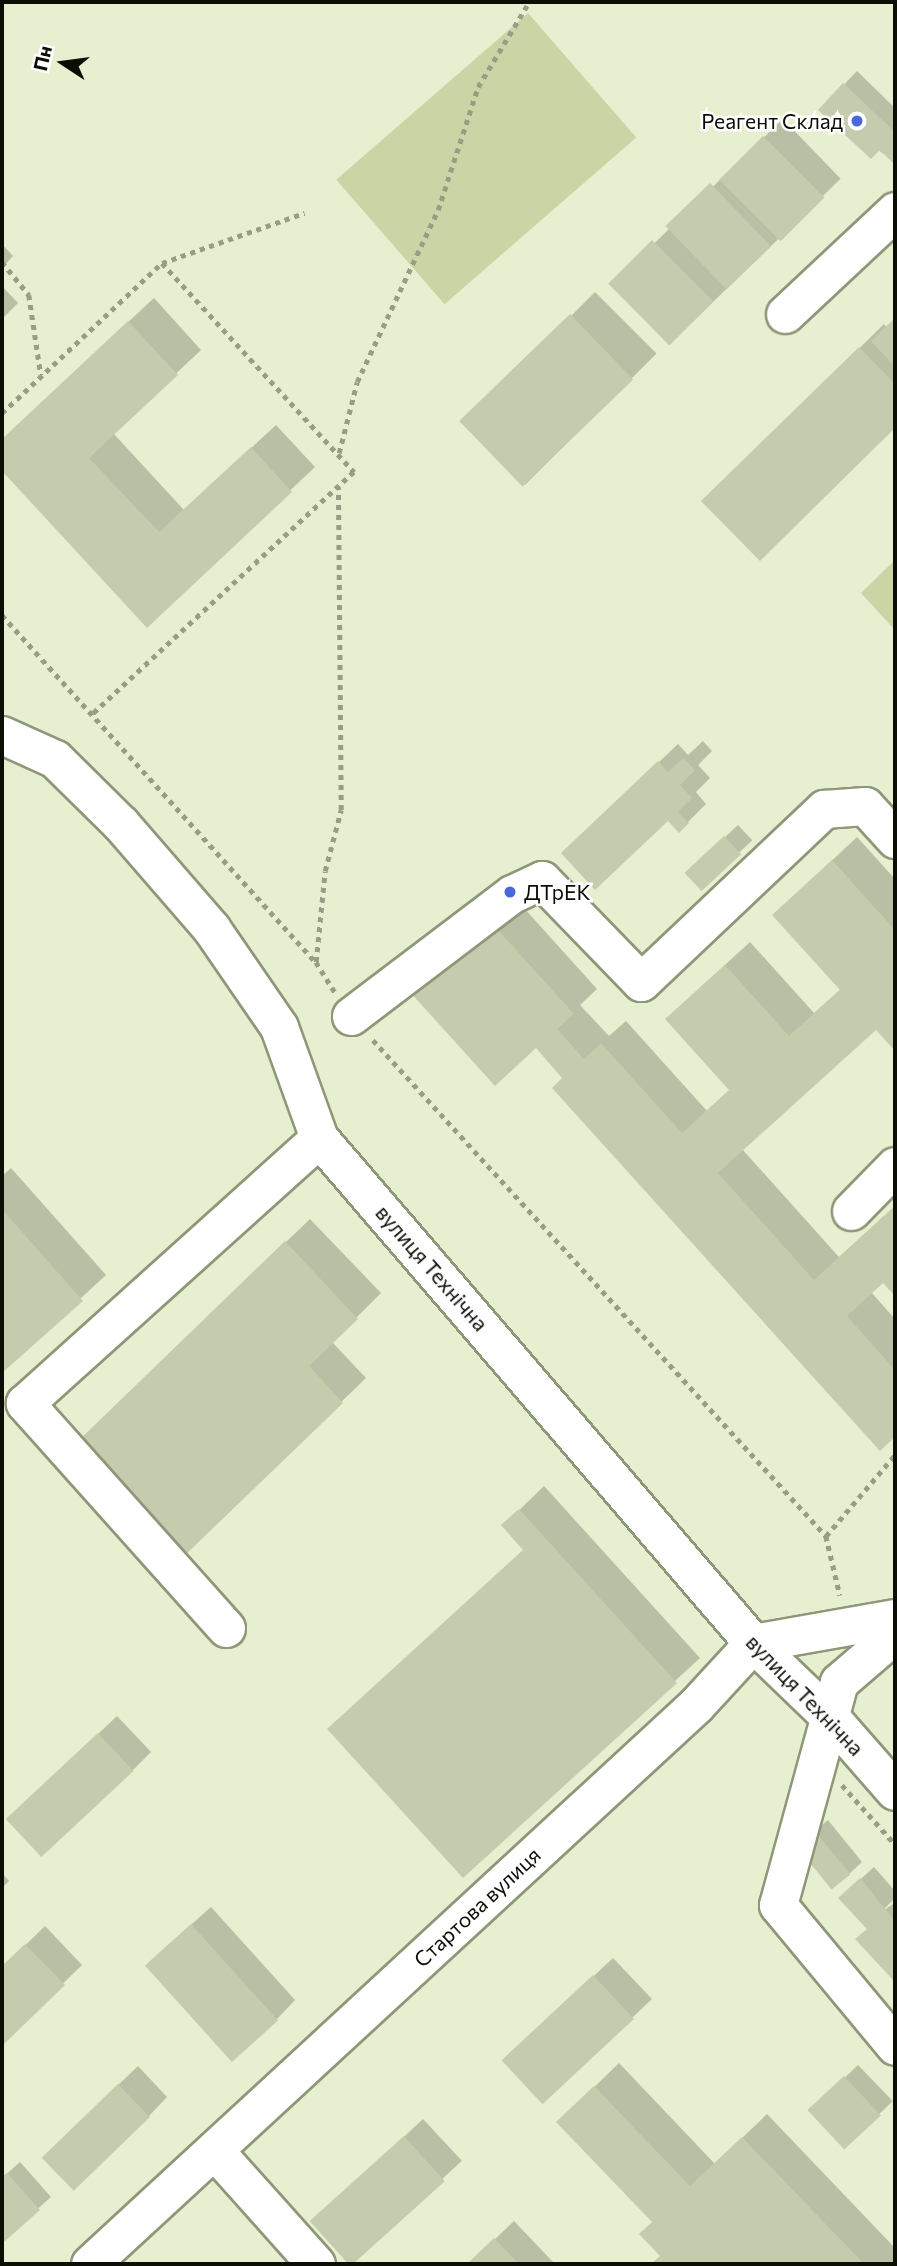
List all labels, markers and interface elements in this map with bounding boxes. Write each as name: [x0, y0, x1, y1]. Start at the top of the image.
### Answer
north arrow: [28, 28, 98, 98]
text: Пн: [28, 43, 56, 73]
place label: Реагент Склад: [701, 108, 843, 134]
marker: Реагент Склад: [849, 113, 865, 129]
place label: ДТрЕК: [524, 879, 590, 905]
marker: ДТрЕК: [502, 884, 518, 900]
street label: вулиця Технічна: [371, 1200, 493, 1336]
street label: вулиця Технічна: [741, 1629, 869, 1761]
street label: Стартова вулиця: [408, 1842, 546, 1972]

